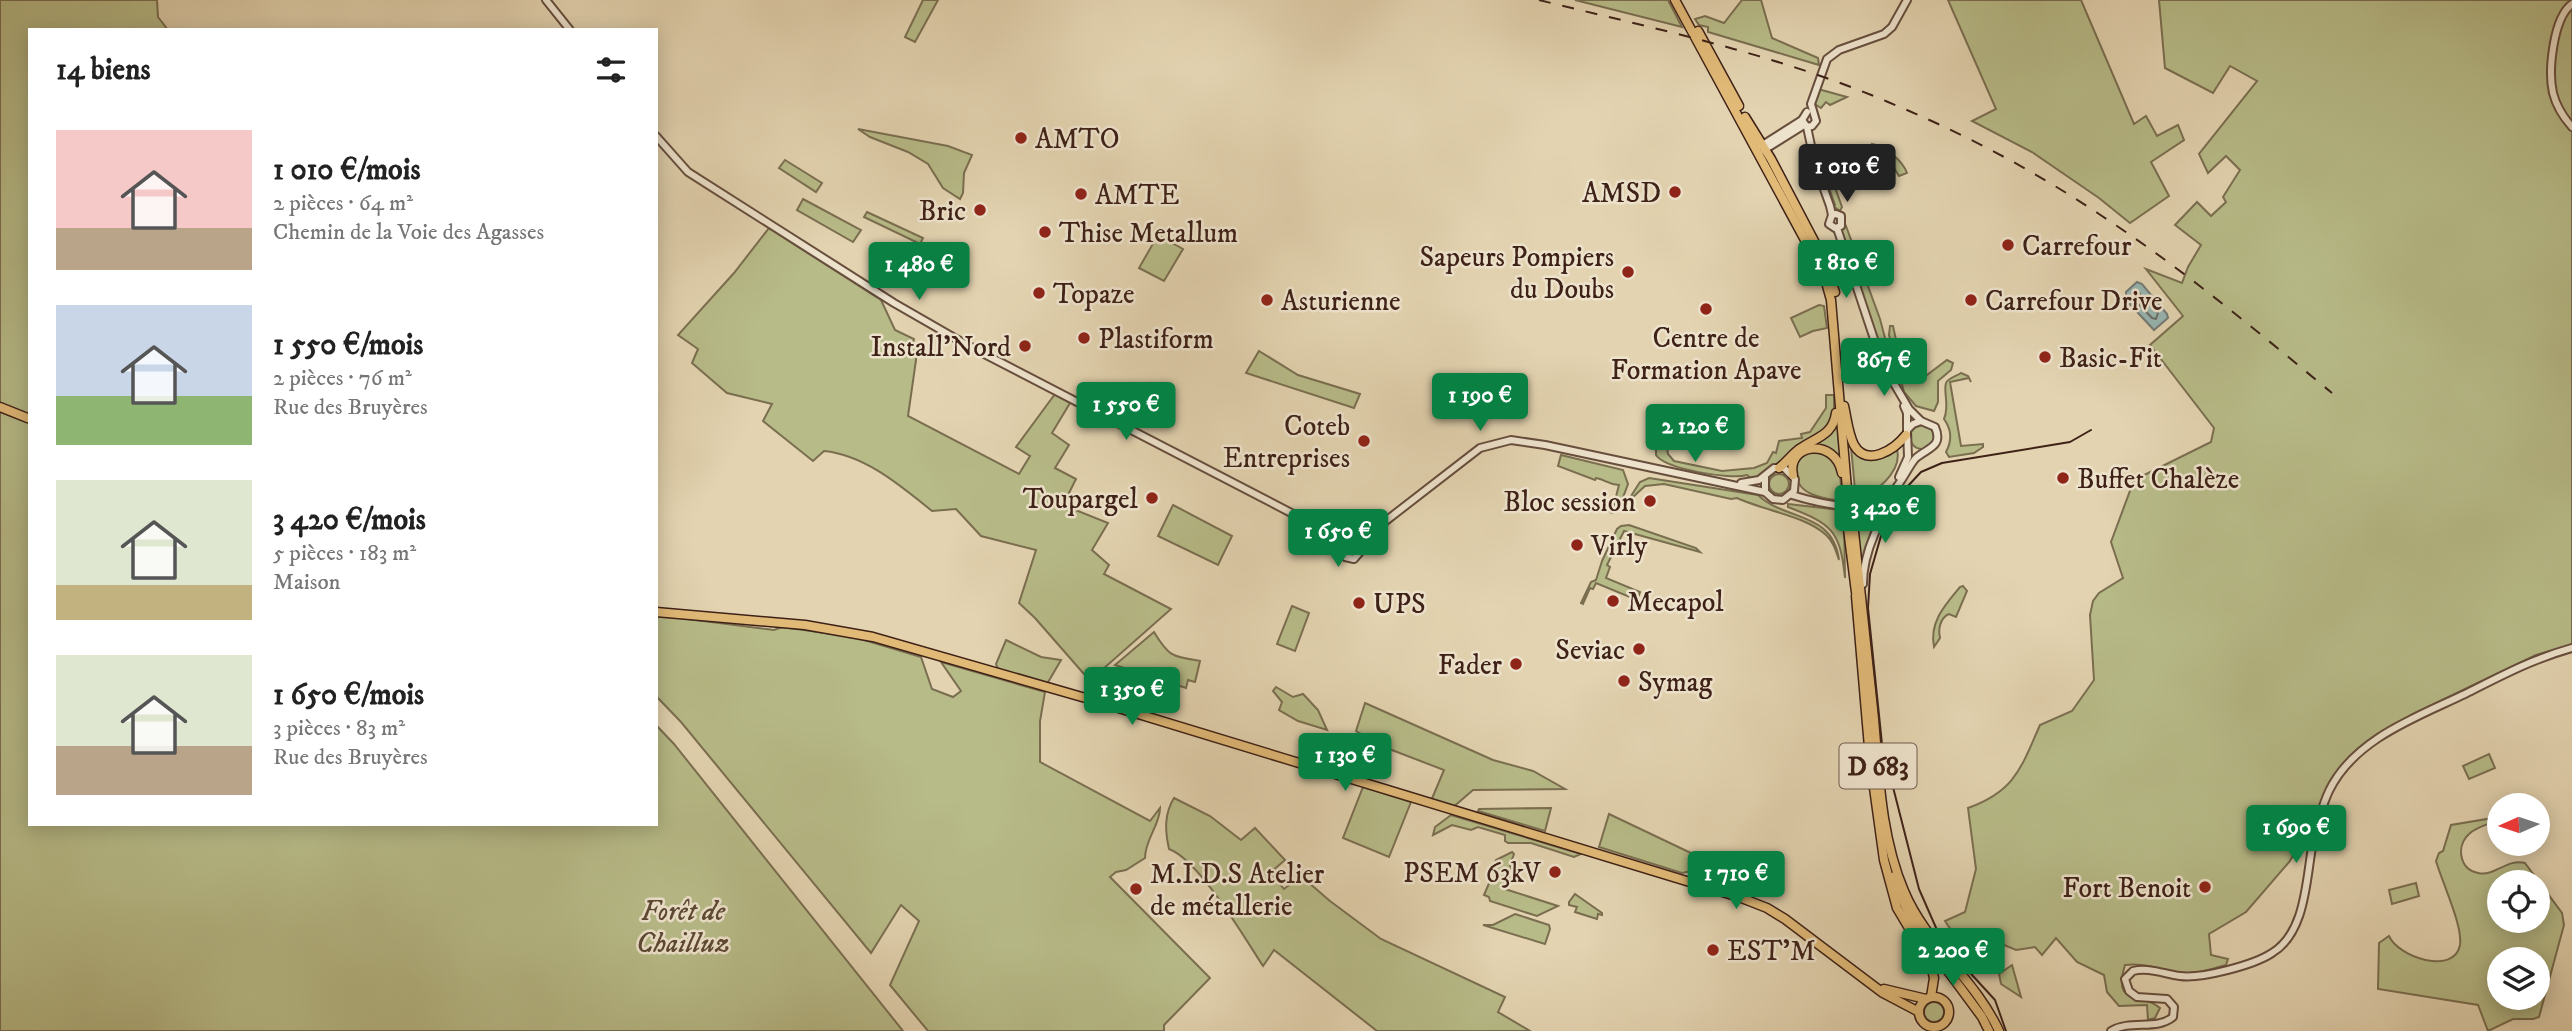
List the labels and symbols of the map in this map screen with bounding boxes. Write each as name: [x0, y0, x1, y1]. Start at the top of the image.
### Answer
place label: AMTO: [1035, 122, 1119, 157]
marker: AMTO: [1013, 130, 1029, 146]
pin: 1 010 €: [1782, 144, 1912, 204]
place label: AMSD: [1582, 176, 1661, 211]
place label: AMTE: [1095, 178, 1179, 213]
marker: AMSD: [1667, 184, 1683, 200]
marker: AMTE: [1073, 186, 1089, 202]
place label: Bric: [919, 194, 966, 229]
marker: Bric: [972, 202, 988, 218]
place label: Thise Metallum: [1059, 216, 1238, 251]
marker: Thise Metallum: [1037, 224, 1053, 240]
place label: Carrefour: [2022, 229, 2132, 264]
marker: Carrefour: [2000, 237, 2016, 253]
place label: Sapeurs Pompiers du Doubs: [1419, 240, 1614, 307]
pin: 1 810 €: [1781, 240, 1911, 300]
pin: 1 480 €: [854, 243, 984, 302]
marker: Sapeurs Pompiers du Doubs: [1620, 264, 1636, 280]
place label: Topaze: [1053, 277, 1135, 312]
place label: Asturienne: [1281, 284, 1401, 319]
place label: Carrefour Drive: [1985, 284, 2163, 319]
marker: Topaze: [1031, 285, 1047, 301]
marker: Asturienne: [1259, 292, 1275, 308]
marker: Carrefour Drive: [1963, 292, 1979, 308]
marker: Centre de Formation Apave: [1698, 301, 1714, 317]
place label: Centre de Formation Apave: [1610, 321, 1802, 388]
place label: Plastiform: [1098, 322, 1214, 357]
place label: Install'Nord: [870, 330, 1011, 365]
marker: Plastiform: [1076, 330, 1092, 346]
marker: Install'Nord: [1017, 338, 1033, 354]
pin: 867 €: [1835, 338, 1933, 398]
place label: Basic-Fit: [2059, 341, 2162, 376]
marker: Basic-Fit: [2037, 349, 2053, 365]
pin: 1 190 €: [1415, 374, 1545, 433]
pin: 1 550 €: [1061, 382, 1191, 442]
pin: 2 120 €: [1630, 405, 1760, 464]
place label: Coteb Entreprises: [1223, 409, 1350, 476]
marker: Coteb Entreprises: [1356, 433, 1372, 449]
place label: Buffet Chalèze: [2077, 462, 2239, 497]
marker: Buffet Chalèze: [2055, 470, 2071, 486]
place label: Toupargel: [1023, 482, 1139, 517]
place label: Bloc session: [1503, 485, 1636, 520]
pin: 3 420 €: [1820, 486, 1950, 545]
marker: Toupargel: [1144, 490, 1160, 506]
marker: Bloc session: [1642, 493, 1658, 509]
pin: 1 650 €: [1273, 510, 1403, 569]
place label: Virly: [1590, 529, 1648, 564]
marker: Virly: [1569, 537, 1585, 553]
place label: Mecapol: [1627, 585, 1724, 620]
place label: UPS: [1373, 587, 1426, 622]
marker: Mecapol: [1605, 593, 1621, 609]
marker: UPS: [1351, 595, 1367, 611]
place label: Seviac: [1555, 633, 1625, 668]
marker: Seviac: [1631, 641, 1647, 657]
place label: Fader: [1438, 648, 1503, 683]
marker: Fader: [1508, 656, 1524, 672]
place label: Symag: [1638, 665, 1713, 700]
pin: 1 350 €: [1067, 668, 1197, 727]
marker: Symag: [1616, 673, 1632, 689]
pin: 1 130 €: [1280, 734, 1410, 793]
road number: D 683: [1840, 744, 1916, 788]
north arrow: [2487, 793, 2550, 856]
pin: 1 690 €: [2231, 806, 2361, 865]
pin: 1 710 €: [1671, 852, 1801, 911]
place label: PSEM 63kV: [1403, 856, 1542, 891]
place label: M.I.D.S Atelier de métallerie: [1150, 857, 1325, 924]
marker: PSEM 63kV: [1547, 864, 1563, 880]
place label: Fort Benoit: [2062, 871, 2191, 906]
marker: Fort Benoit: [2197, 879, 2213, 895]
marker: M.I.D.S Atelier de métallerie: [1128, 881, 1144, 897]
park label: Forêt de Chailluz: [636, 894, 730, 961]
pin: 2 200 €: [1888, 928, 2018, 988]
place label: EST’M: [1727, 934, 1815, 969]
marker: EST’M: [1705, 942, 1721, 958]

